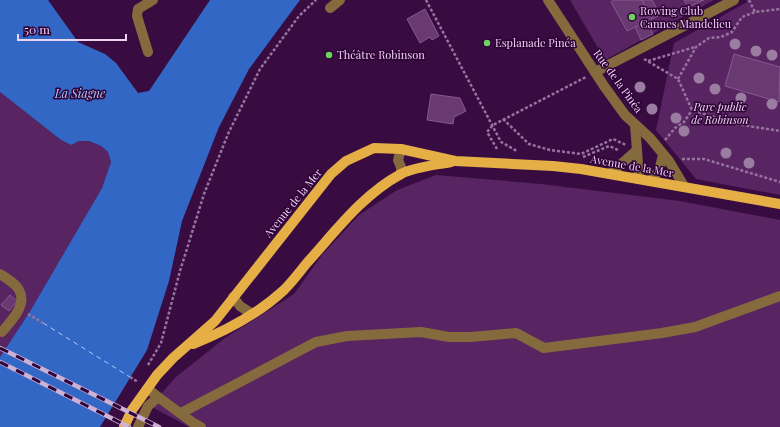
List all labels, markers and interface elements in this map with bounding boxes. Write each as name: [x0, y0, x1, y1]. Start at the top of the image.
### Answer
place label: Rowing Club Cannes Mandelieu: [640, 3, 732, 31]
marker: Rowing Club Cannes Mandelieu: [627, 12, 637, 22]
scale bar: [18, 16, 126, 42]
text: 50 m: [24, 21, 50, 37]
place label: Esplanade Pinéa: [495, 35, 576, 50]
marker: Esplanade Pinéa: [482, 38, 492, 48]
street label: Rue de la Pinéa: [590, 46, 647, 116]
place label: Théâtre Robinson: [337, 47, 425, 62]
marker: Théâtre Robinson: [324, 50, 334, 60]
water label: La Siagne: [54, 85, 105, 101]
park label: Parc public de Robinson: [691, 99, 749, 127]
street label: Avenue de la Mer: [588, 151, 675, 180]
street label: Avenue de la Mer: [260, 165, 325, 241]

